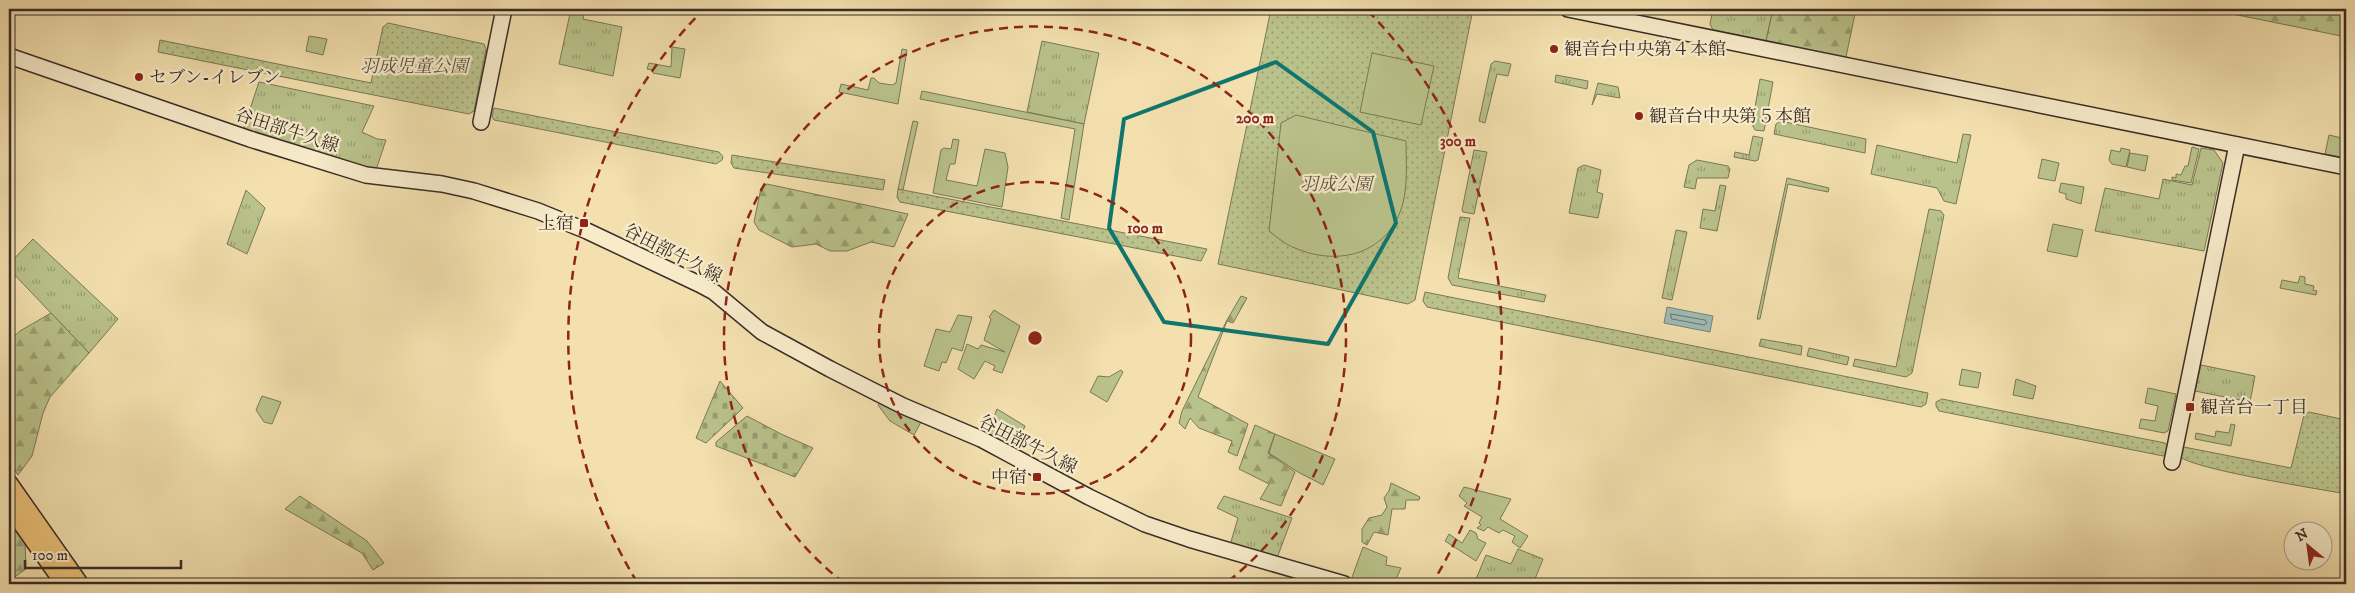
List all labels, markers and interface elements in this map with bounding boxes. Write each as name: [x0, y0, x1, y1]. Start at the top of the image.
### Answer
place label: 観音台中央第４本館: [1564, 39, 1726, 61]
marker: 観音台中央第４本館: [1548, 43, 1560, 55]
park label: 羽成児童公園: [360, 56, 471, 78]
place label: セブン-イレブン: [149, 67, 281, 89]
marker: セブン-イレブン: [133, 71, 145, 83]
street label: 谷田部牛久線: [232, 104, 341, 158]
place label: 観音台中央第５本館: [1649, 106, 1811, 128]
text: 200 m: [1236, 109, 1275, 128]
marker: 観音台中央第５本館: [1633, 110, 1645, 122]
text: 300 m: [1440, 132, 1477, 151]
park label: 羽成公園: [1300, 174, 1375, 196]
place label: 上宿: [538, 213, 574, 235]
marker: 上宿: [578, 217, 590, 229]
text: 100 m: [1127, 219, 1164, 238]
street label: 谷田部牛久線: [619, 220, 726, 288]
centre of rings: [1026, 329, 1044, 347]
place label: 観音台一丁目: [2200, 397, 2308, 419]
marker: 観音台一丁目: [2184, 401, 2196, 413]
street label: 谷田部牛久線: [974, 411, 1081, 479]
place label: 中宿: [991, 467, 1027, 489]
marker: 中宿: [1031, 471, 1043, 483]
north arrow: [2282, 520, 2332, 570]
text: N: [2293, 525, 2312, 546]
scale bar: [25, 538, 181, 570]
text: 100 m: [32, 546, 68, 565]

